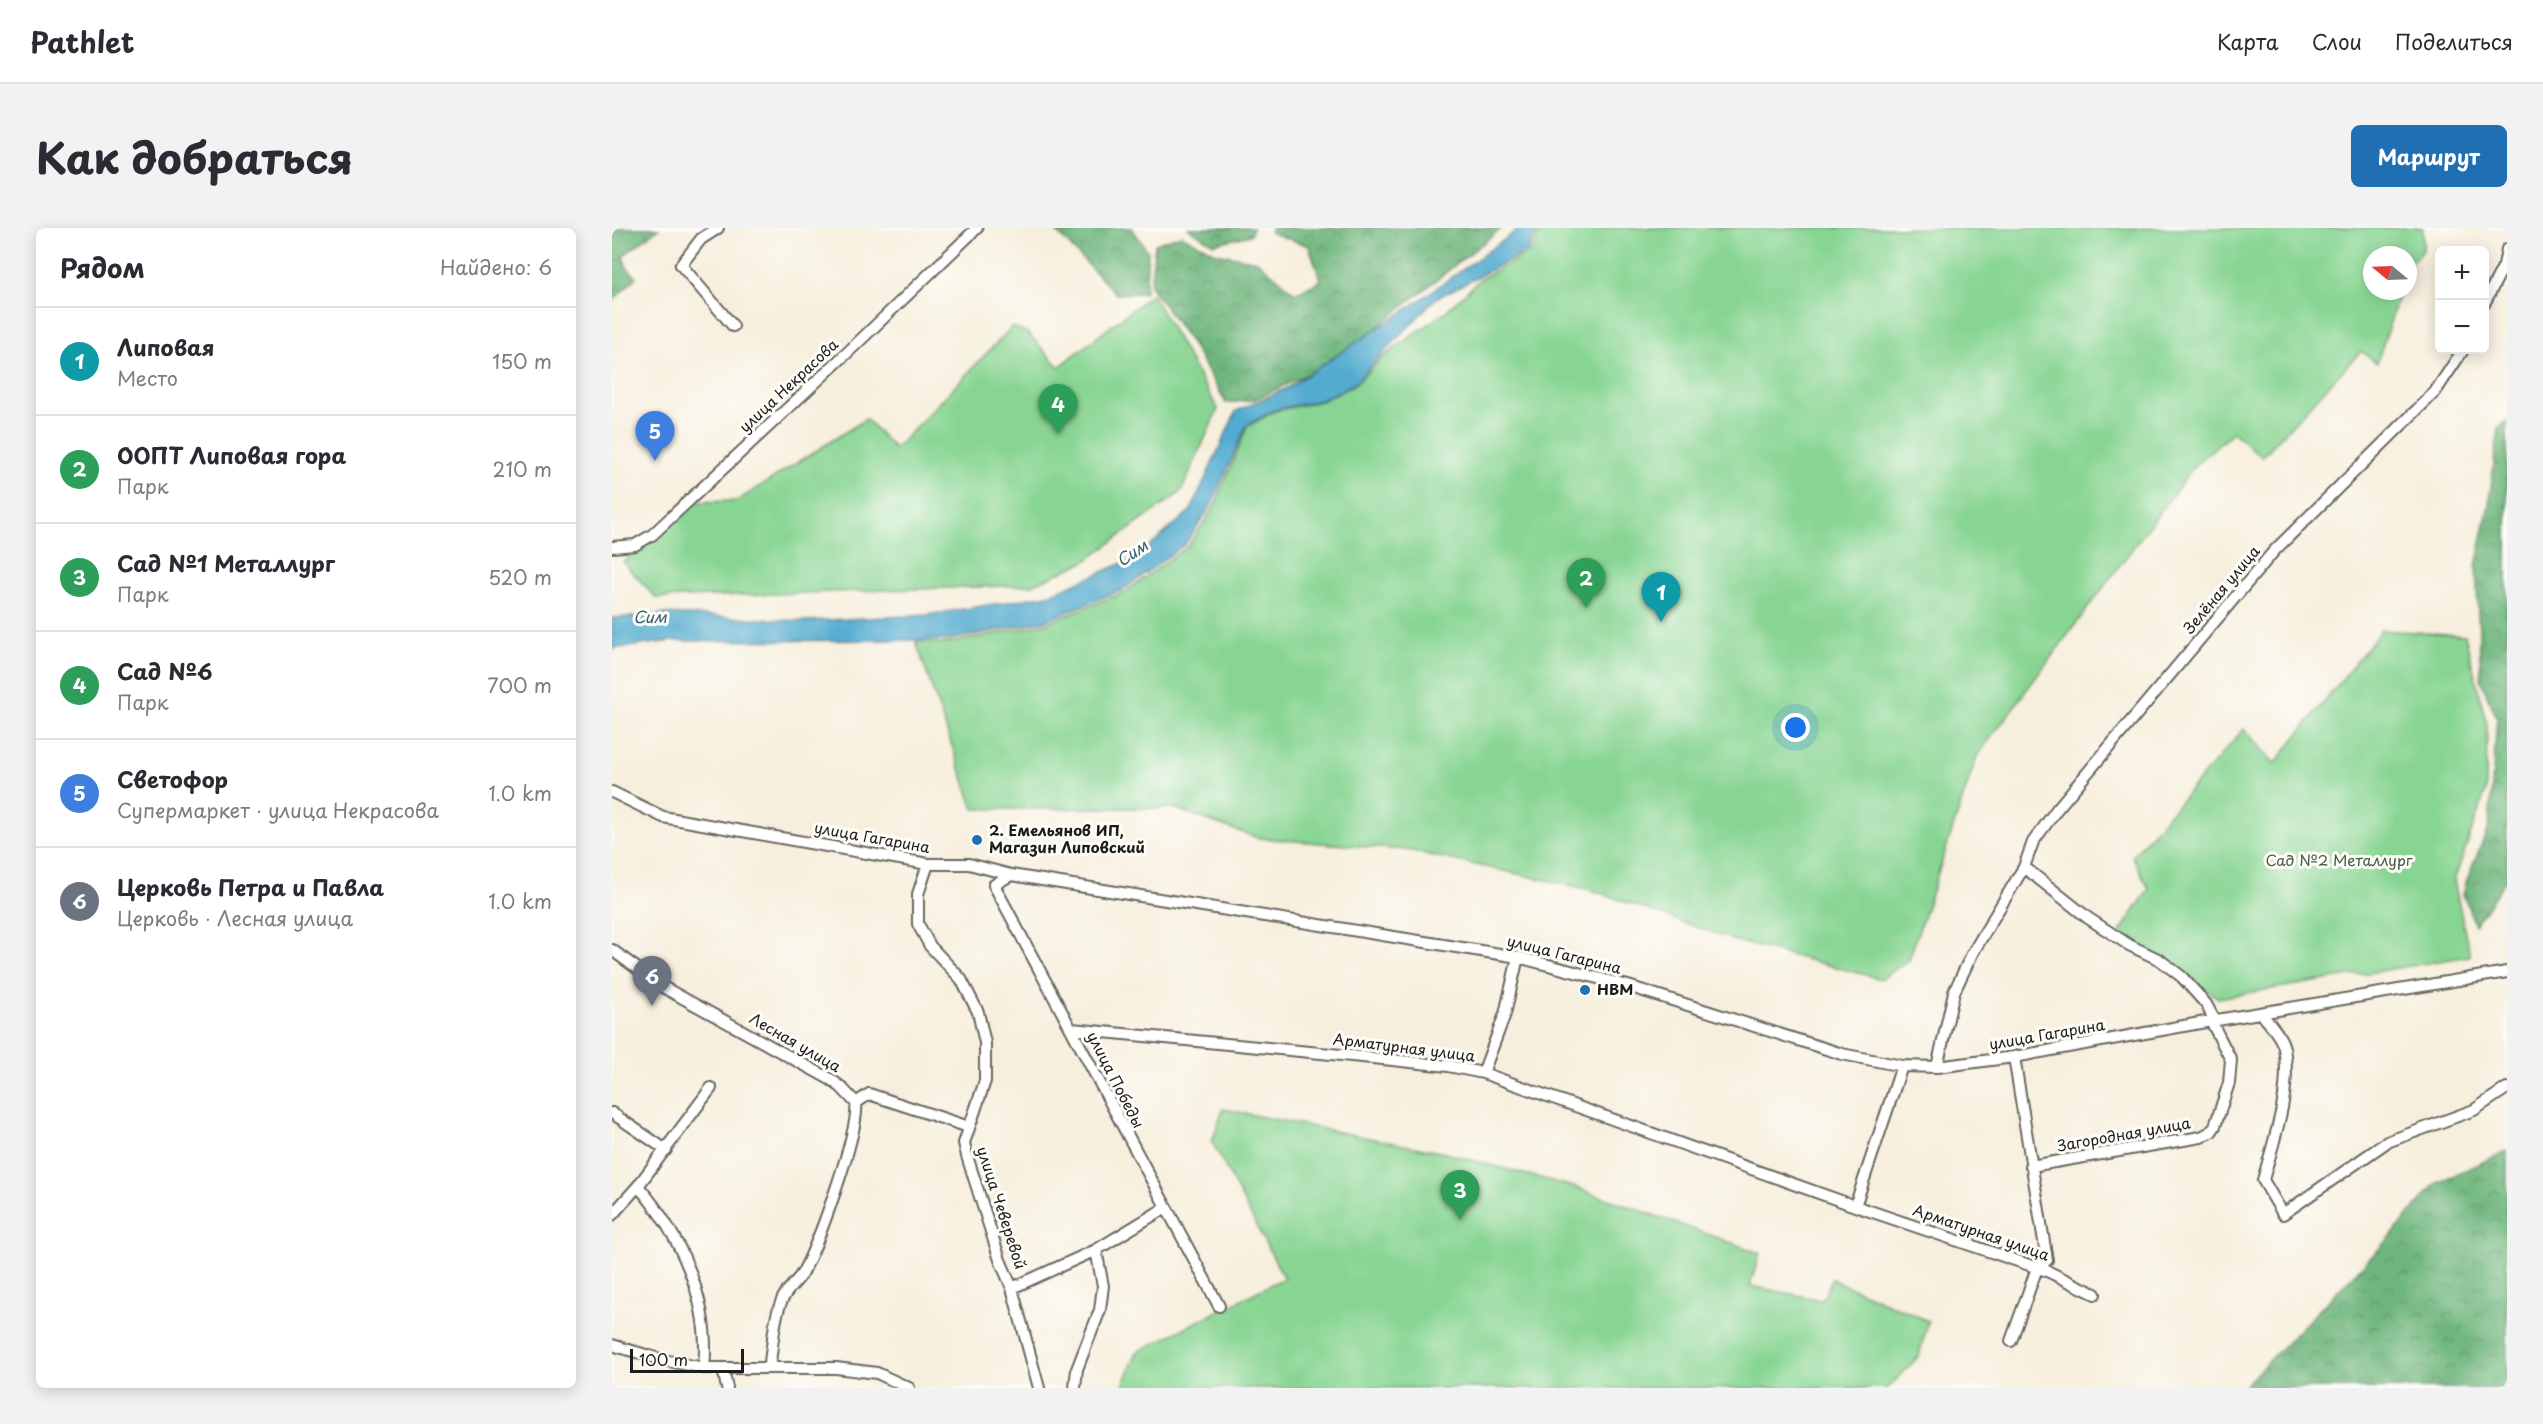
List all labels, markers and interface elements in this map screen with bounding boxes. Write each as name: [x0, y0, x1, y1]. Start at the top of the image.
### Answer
text: Pathlet: [30, 20, 134, 63]
text: Карта: [2217, 25, 2279, 57]
text: Слои: [2312, 25, 2362, 57]
text: Поделиться: [2395, 25, 2513, 57]
text: Как добраться: [36, 125, 353, 188]
button: Маршрут: [2351, 125, 2507, 187]
north arrow: [2363, 246, 2417, 300]
map controls: [2435, 246, 2489, 354]
button: +: [2435, 246, 2489, 300]
text: Рядом: [60, 248, 145, 287]
text: Найдено: 6: [440, 252, 552, 282]
button: −: [2435, 300, 2489, 354]
text: Липовая: [117, 330, 214, 363]
street label: улица Некрасова: [733, 332, 843, 437]
text: 1: [75, 346, 84, 376]
text: 150 m: [492, 346, 552, 376]
text: Место: [117, 363, 178, 393]
pin: 4: [1038, 384, 1078, 434]
pin: 5: [636, 412, 675, 461]
text: ООПТ Липовая гора: [117, 438, 346, 471]
text: 2: [72, 454, 87, 484]
text: 210 m: [493, 454, 552, 484]
text: Парк: [117, 471, 169, 501]
water label: Сим: [1111, 533, 1152, 571]
street label: Зелёная улица: [2177, 540, 2265, 638]
text: Сад №1 Металлург: [117, 546, 335, 579]
pin: 2: [1566, 558, 1606, 608]
text: 3: [73, 562, 86, 592]
text: 520 m: [488, 562, 552, 592]
pin: 1: [1642, 572, 1680, 622]
text: Парк: [117, 579, 169, 609]
water label: Сим: [633, 604, 667, 628]
text: Сад №6: [117, 654, 212, 687]
text: 4: [73, 670, 86, 700]
text: 700 m: [487, 670, 552, 700]
text: Парк: [117, 687, 169, 717]
your location: [1781, 713, 1810, 742]
text: Светофор: [117, 762, 228, 795]
text: 5: [73, 778, 86, 808]
text: 1.0 km: [488, 778, 552, 808]
text: Супермаркет · улица Некрасова: [117, 795, 439, 825]
street label: улица Гагарина: [813, 815, 932, 858]
place label: 2. Емельянов ИП, Магазин Липовский: [989, 818, 1145, 858]
marker: 2. Емельянов ИП, Магазин Липовский: [970, 833, 984, 847]
park label: Сад №2 Металлург: [2266, 848, 2413, 871]
text: Церковь Петра и Павла: [117, 870, 384, 903]
text: 6: [72, 886, 87, 916]
text: 1.0 km: [488, 886, 552, 916]
text: Церковь · Лесная улица: [117, 903, 353, 933]
street label: улица Гагарина: [1505, 928, 1625, 979]
pin: 6: [632, 956, 672, 1006]
place label: НВМ: [1597, 977, 1633, 1000]
marker: НВМ: [1578, 983, 1592, 997]
street label: Лесная улица: [746, 1006, 846, 1077]
street label: улица Гагарина: [1987, 1012, 2107, 1055]
street label: Арматурная улица: [1332, 1026, 1477, 1067]
street label: улица Победы: [1082, 1027, 1151, 1132]
street label: Загородная улица: [2055, 1110, 2193, 1157]
street label: улица Чеверевой: [972, 1143, 1033, 1272]
pin: 3: [1440, 1170, 1480, 1220]
street label: Арматурная улица: [1910, 1197, 2053, 1266]
scale bar: [630, 1346, 744, 1374]
text: 100 m: [639, 1347, 688, 1371]

